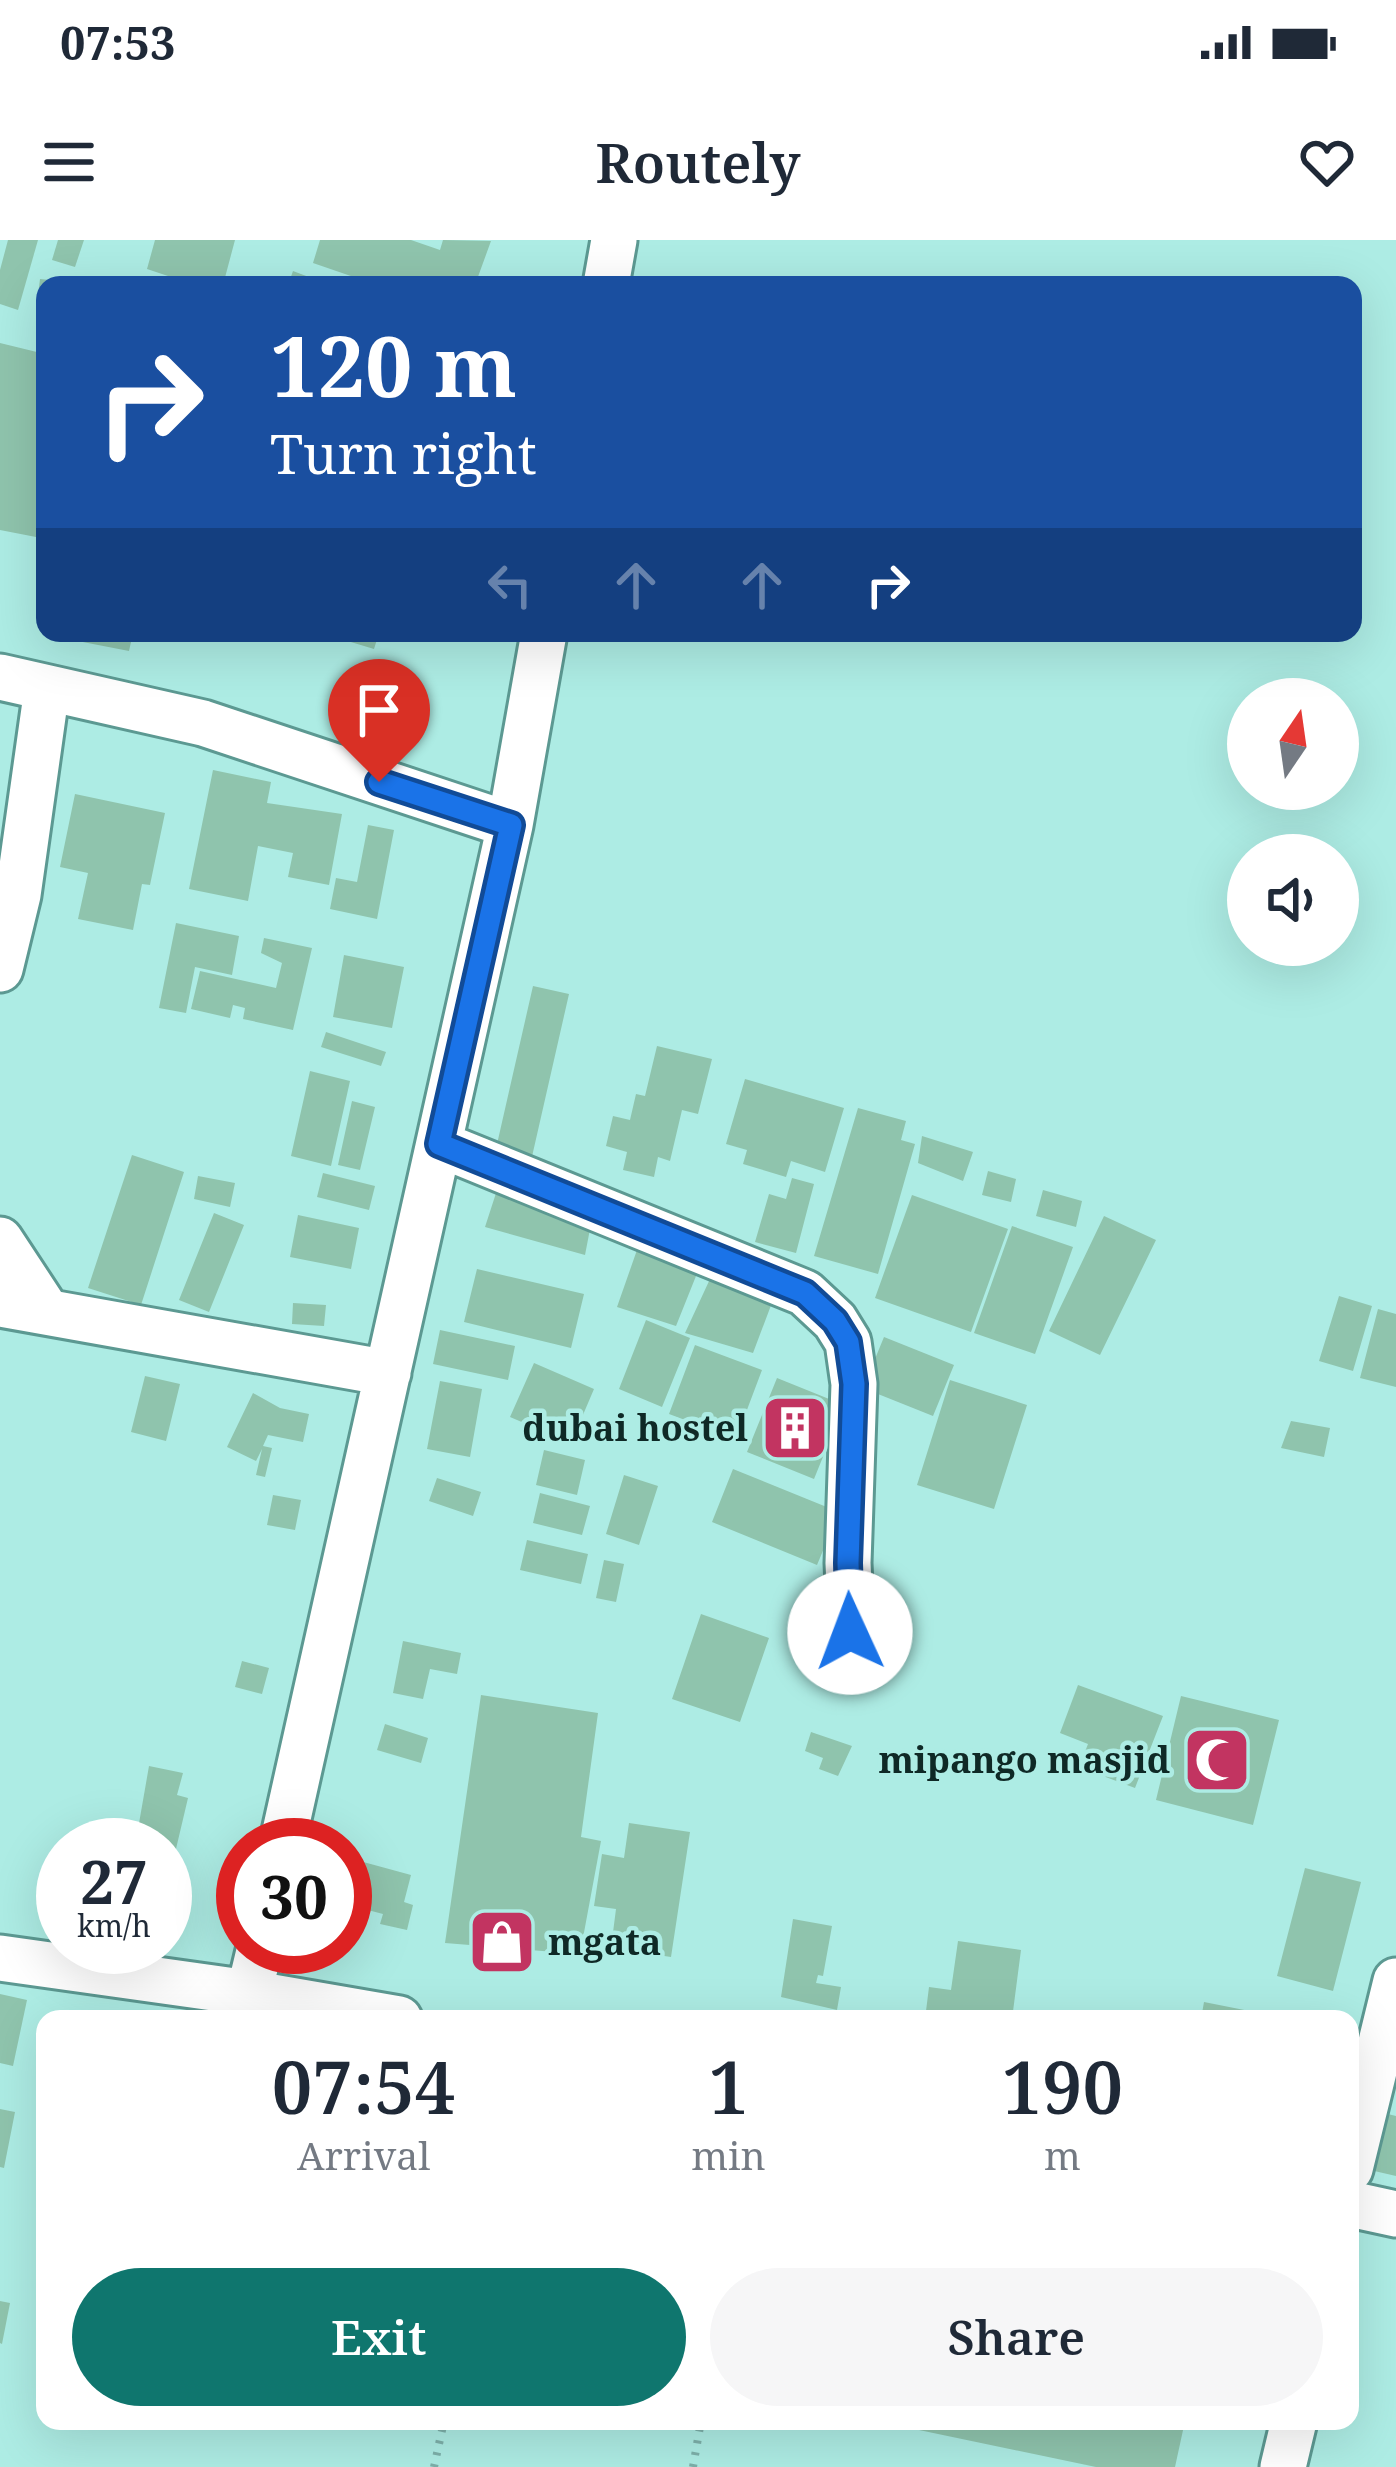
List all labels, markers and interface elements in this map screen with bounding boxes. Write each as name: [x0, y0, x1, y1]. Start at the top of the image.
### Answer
text: 07:53: [60, 12, 175, 73]
text: Routely: [595, 125, 801, 199]
icon: menu: [36, 129, 102, 195]
icon: heart: [1294, 129, 1360, 195]
text: 120 m: [270, 307, 517, 422]
icon: right: [72, 324, 228, 480]
text: Turn right: [270, 416, 537, 490]
icon: left: [477, 552, 543, 618]
icon: ahead: [603, 552, 669, 618]
icon: ahead: [729, 552, 795, 618]
icon: right: [855, 552, 921, 618]
pin: [328, 659, 430, 782]
icon: arrive: [346, 677, 412, 743]
north arrow: [1227, 678, 1359, 810]
map controls: [1227, 678, 1359, 966]
button: sound: [1227, 834, 1359, 966]
building icon: dubai hostel: [760, 1393, 830, 1463]
place label: dubai hostel: [522, 1403, 748, 1452]
position arrow: [787, 1569, 913, 1695]
mosque icon: mipango masjid: [1182, 1725, 1252, 1795]
place label: mipango masjid: [879, 1735, 1170, 1784]
speed limit sign: 30: [216, 1818, 372, 1974]
text: 27: [80, 1840, 148, 1922]
text: km/h: [77, 1905, 151, 1946]
shop icon: mgata: [467, 1907, 537, 1977]
place label: mgata: [548, 1917, 661, 1966]
text: 07:54: [272, 2037, 455, 2135]
text: 1: [708, 2037, 749, 2135]
text: 190: [1002, 2037, 1123, 2135]
text: Arrival: [297, 2128, 430, 2181]
text: min: [691, 2128, 766, 2181]
text: m: [1044, 2128, 1081, 2181]
button: Exit: [72, 2268, 686, 2406]
button: Share: [710, 2268, 1323, 2406]

